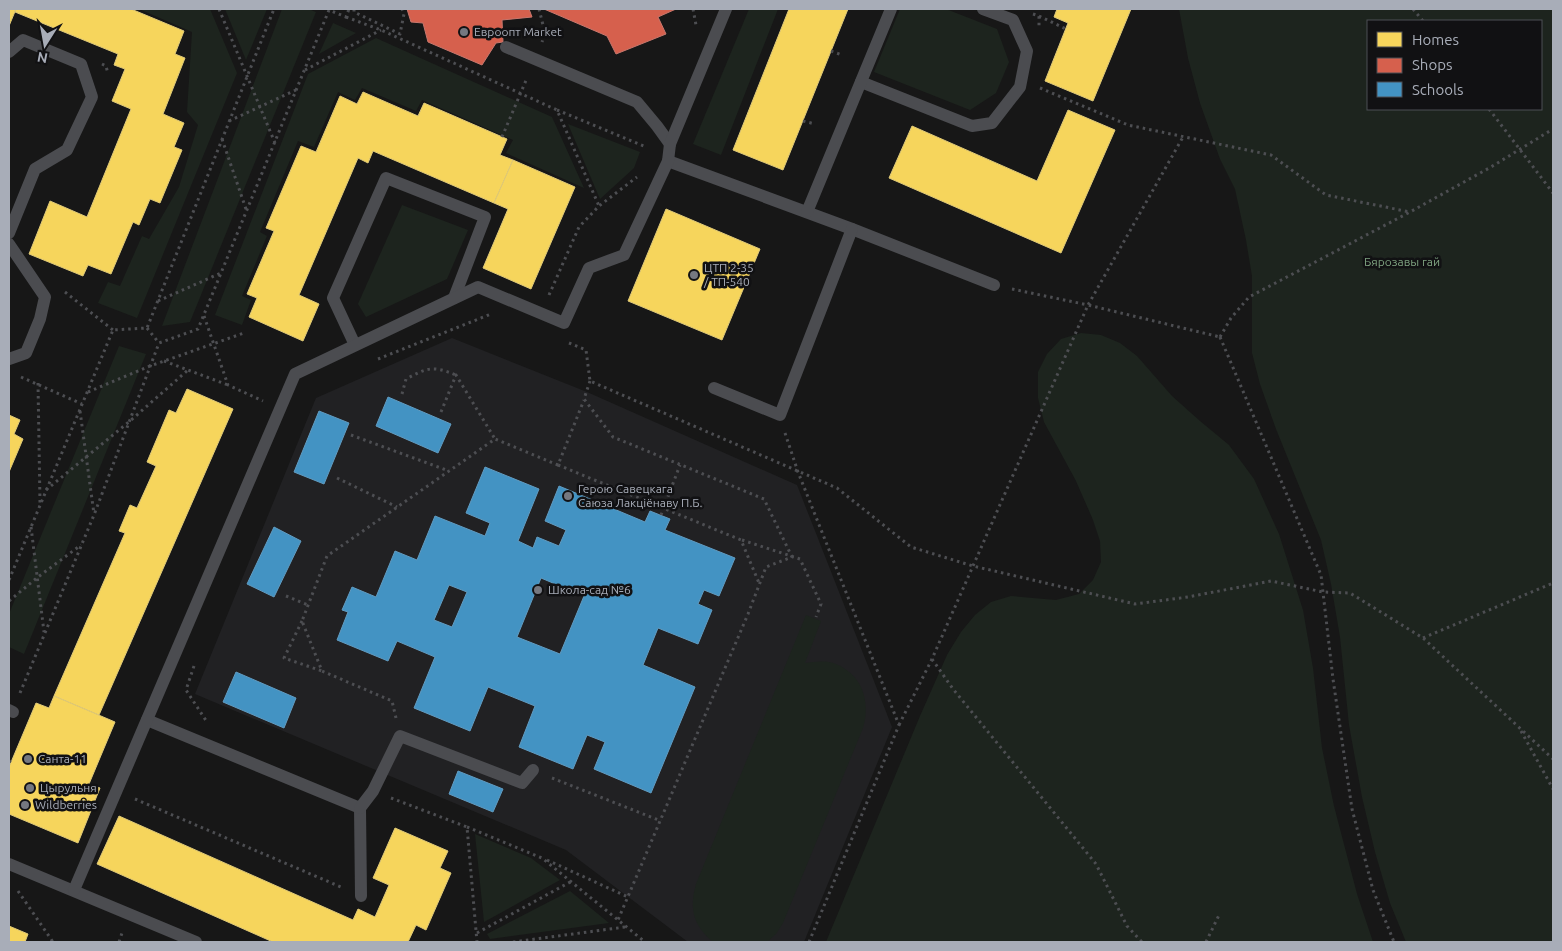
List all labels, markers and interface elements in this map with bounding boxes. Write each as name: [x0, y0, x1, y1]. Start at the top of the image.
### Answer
north arrow: [20, 20, 70, 70]
legend: [1367, 20, 1542, 110]
place label: Евроопт Market: [474, 25, 562, 38]
marker: Евроопт Market: [458, 26, 470, 38]
text: Homes: [1412, 31, 1459, 48]
text: N: [36, 49, 49, 67]
text: Shops: [1412, 56, 1453, 73]
text: Schools: [1412, 81, 1463, 98]
park label: Бярозавы гай: [1364, 255, 1440, 268]
place label: ЦТП 2-35 / ТП-540: [703, 261, 754, 288]
marker: ЦТП 2-35 / ТП-540: [688, 269, 700, 281]
place label: Герою Савецкага Саюза Лакціёнаву П.Б.: [578, 482, 703, 509]
marker: Герою Савецкага Саюза Лакціёнаву П.Б.: [562, 490, 574, 502]
place label: Школа-сад №6: [548, 583, 631, 596]
marker: Школа-сад №6: [532, 584, 544, 596]
place label: Санта-11: [38, 752, 87, 765]
marker: Санта-11: [22, 753, 34, 765]
place label: Цырульня: [40, 781, 97, 794]
marker: Цырульня: [24, 782, 36, 794]
place label: Wildberries: [35, 798, 97, 811]
marker: Wildberries: [19, 799, 31, 811]

